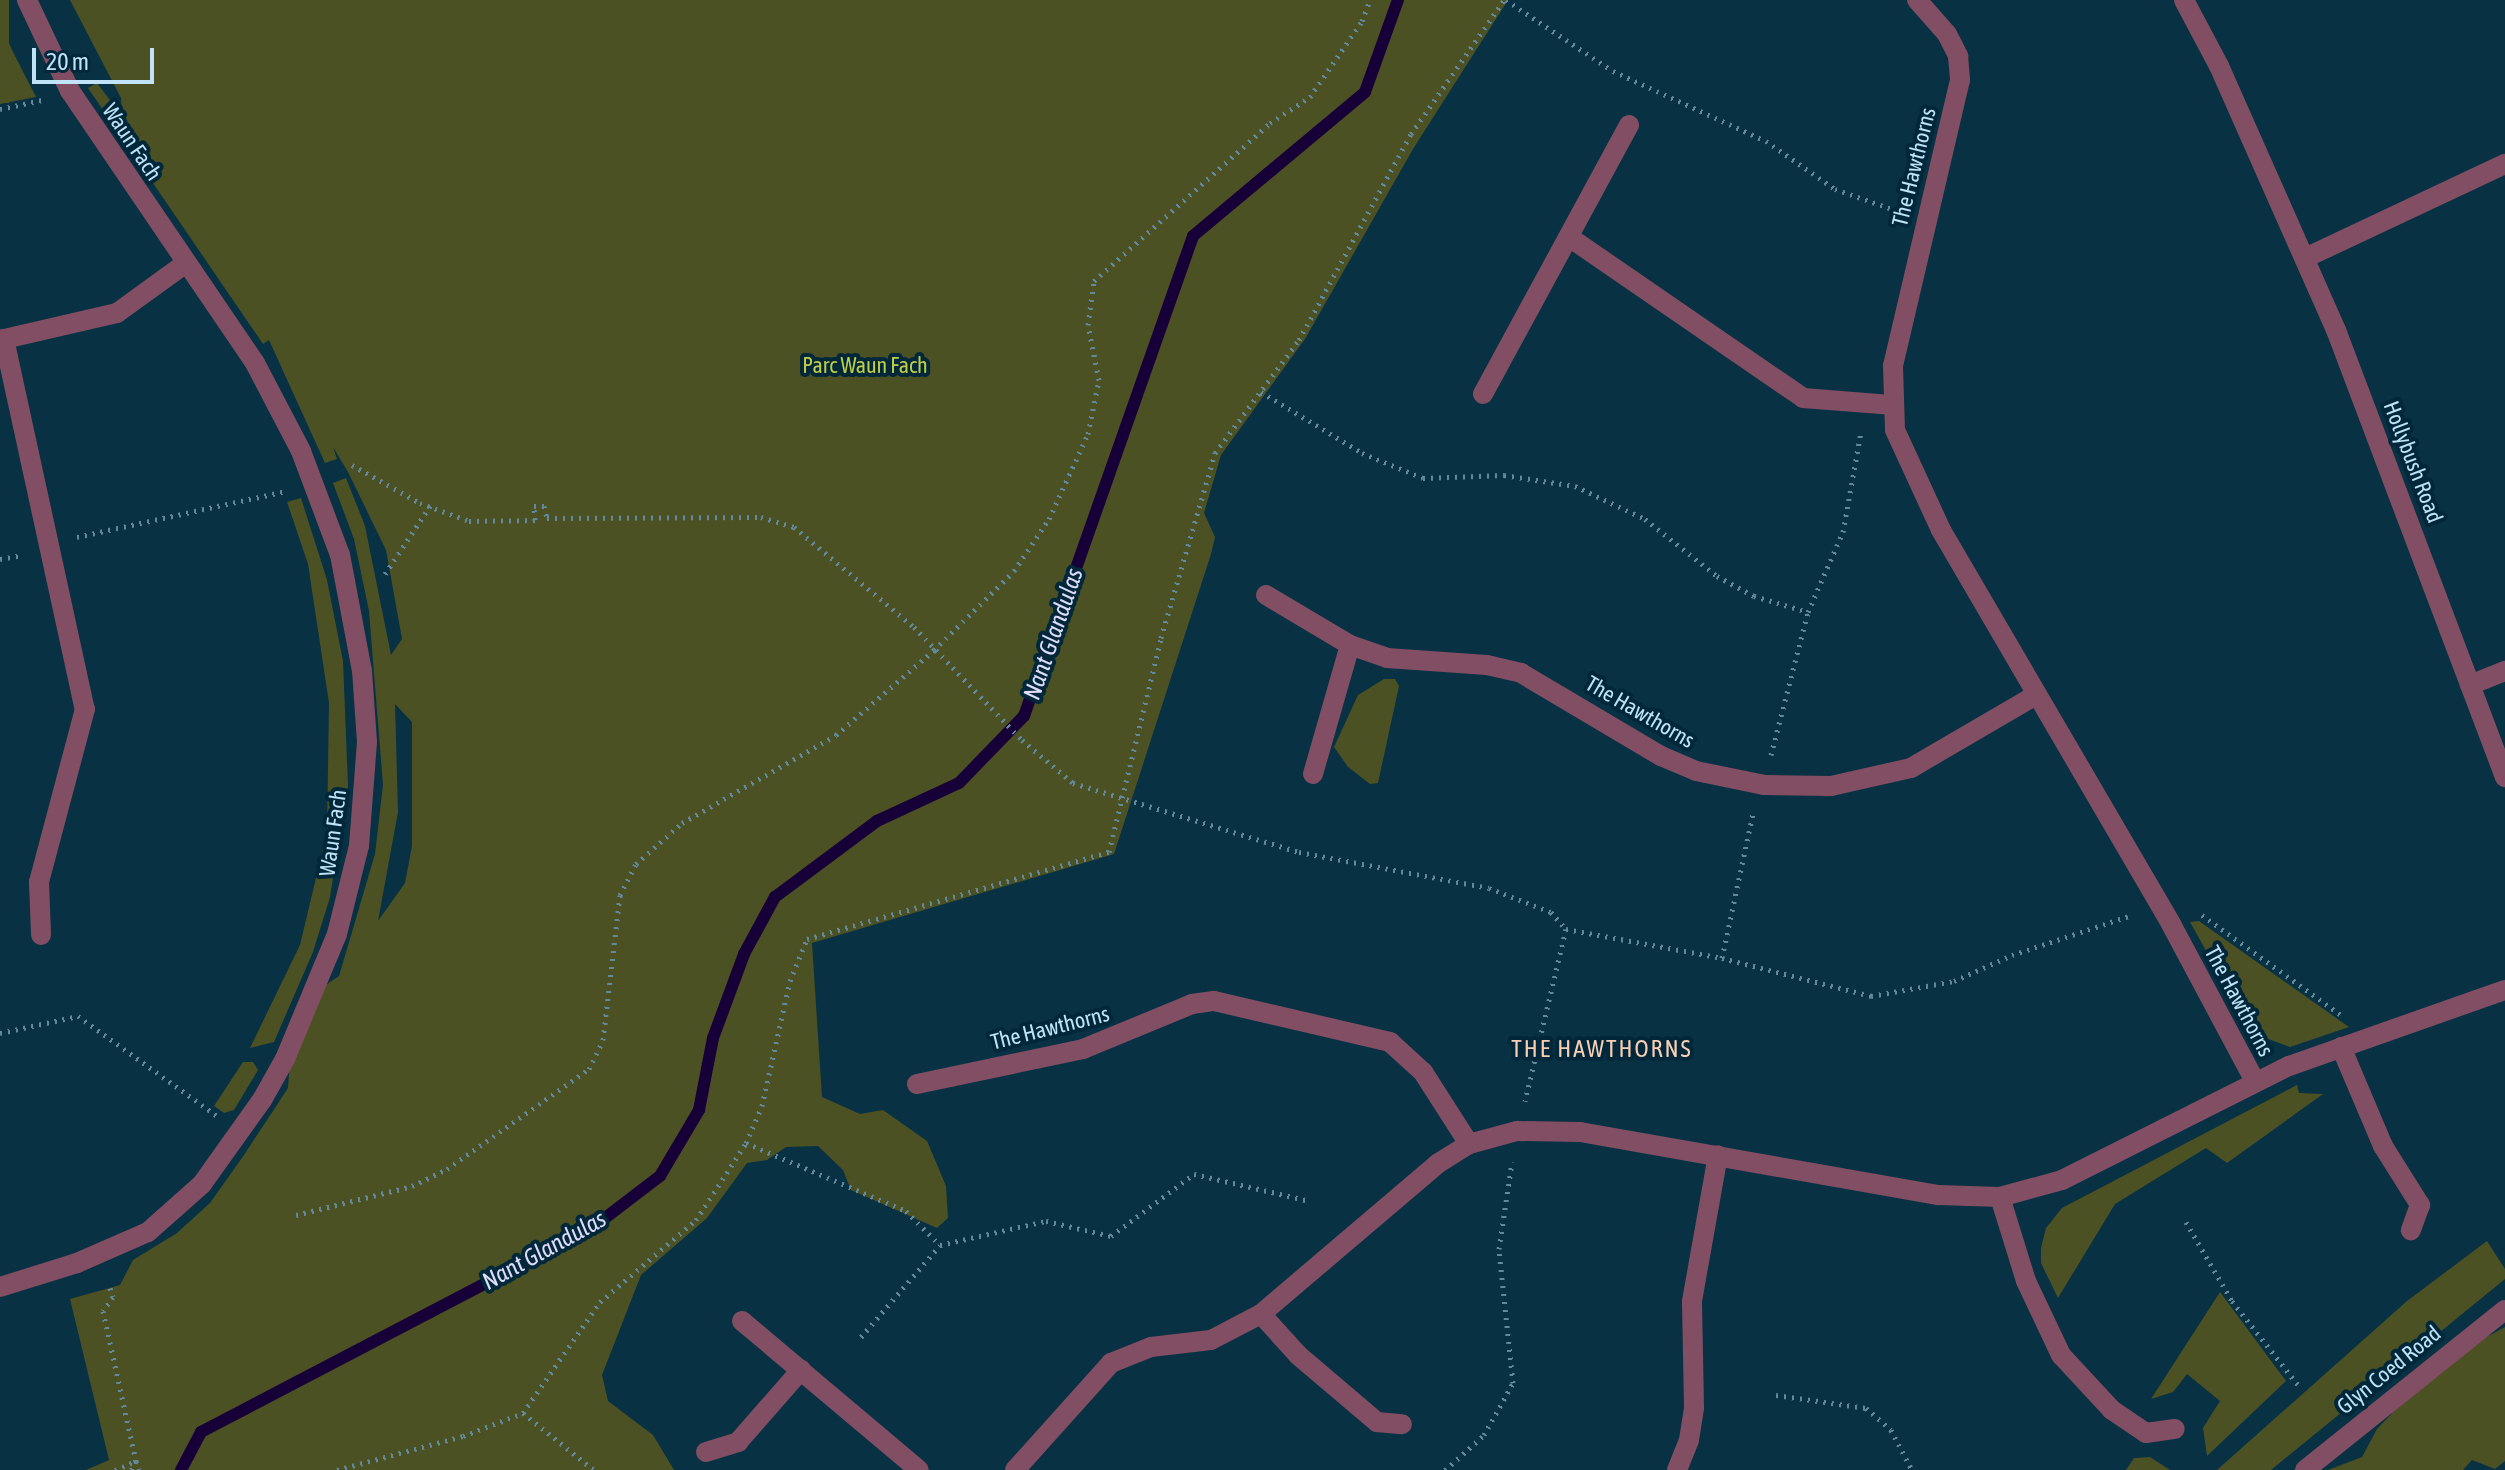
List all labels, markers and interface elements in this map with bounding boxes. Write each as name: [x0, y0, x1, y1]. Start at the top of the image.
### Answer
scale bar: [36, 32, 158, 82]
text: 20 m: [46, 48, 89, 75]
street label: Waun Fach: [97, 98, 167, 186]
street label: The Hawthorns: [1887, 105, 1941, 229]
park label: Parc Waun Fach: [802, 353, 928, 379]
street label: Hollybush Road: [2378, 397, 2448, 527]
water label: Nant Glandulas: [1017, 564, 1089, 704]
street label: The Hawthorns: [1581, 670, 1699, 754]
street label: Waun Fach: [314, 788, 352, 878]
street label: The Hawthorns: [2199, 941, 2279, 1061]
street label: The Hawthorns: [988, 1001, 1112, 1055]
district label: THE HAWTHORNS: [1511, 1035, 1693, 1063]
water label: Nant Glandulas: [477, 1204, 611, 1296]
street label: Glyn Coed Road: [2332, 1320, 2446, 1420]

